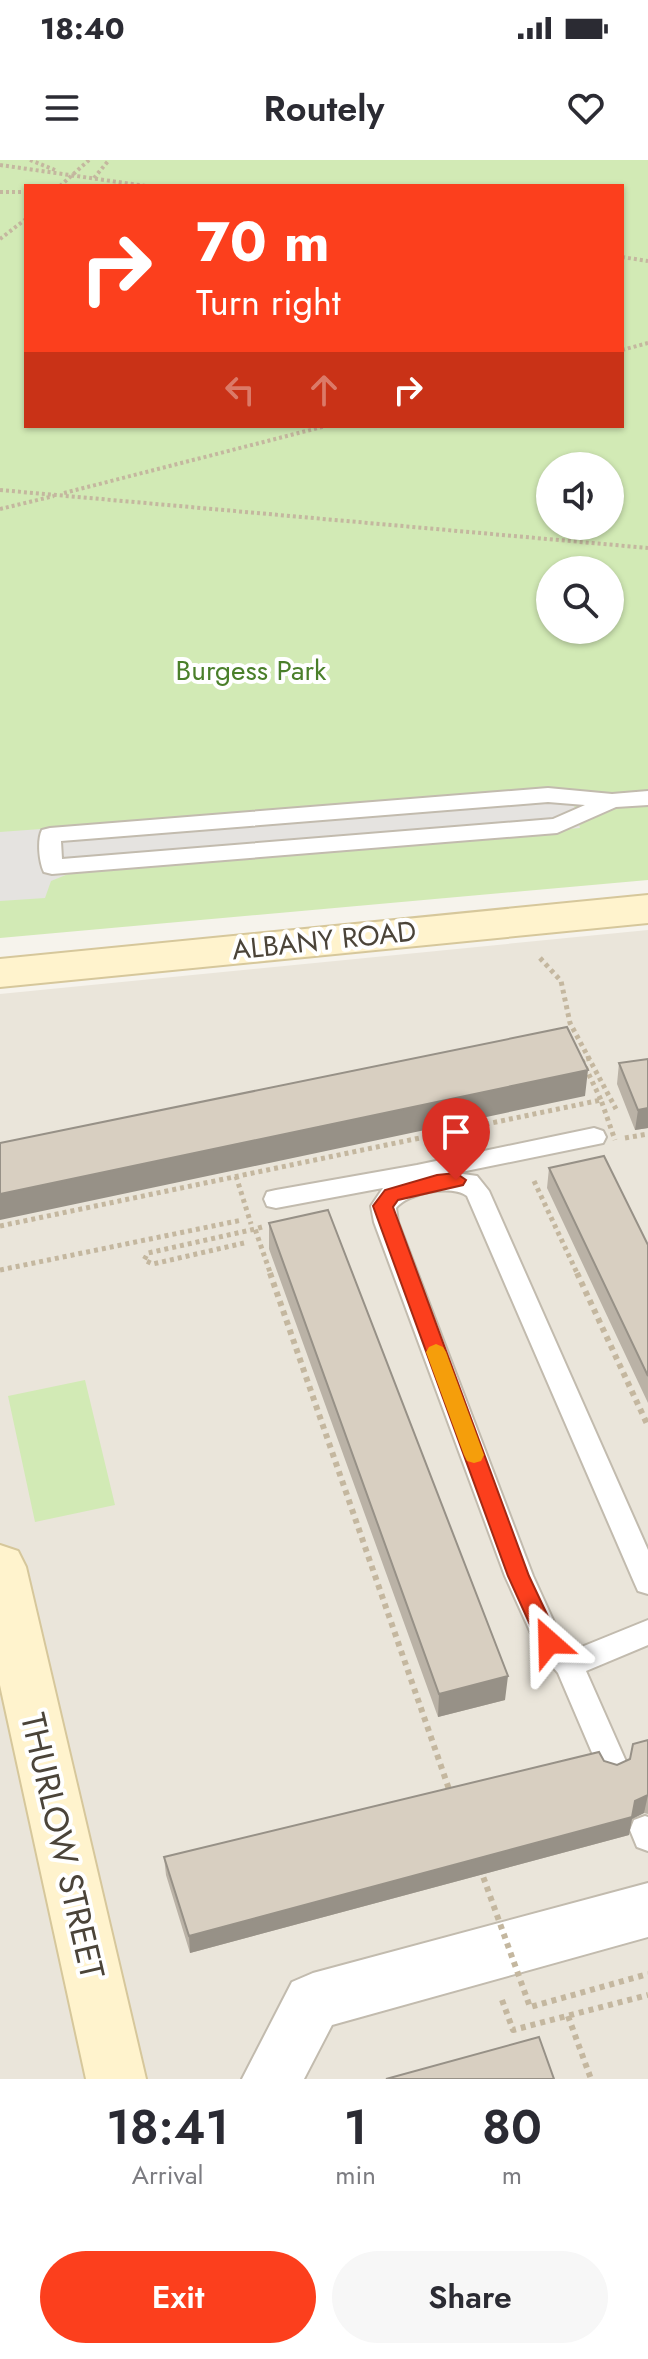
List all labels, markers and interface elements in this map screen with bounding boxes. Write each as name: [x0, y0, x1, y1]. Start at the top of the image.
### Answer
text: 18:40: [40, 7, 125, 50]
text: Routely: [264, 82, 384, 134]
icon: menu: [40, 86, 84, 130]
icon: heart: [564, 86, 608, 130]
text: 70 m: [196, 201, 330, 282]
icon: right: [64, 216, 168, 320]
text: Turn right: [196, 276, 341, 328]
icon: left: [218, 368, 262, 412]
icon: ahead: [302, 368, 346, 412]
icon: right: [386, 368, 430, 412]
map controls: [536, 452, 624, 644]
button: sound: [536, 452, 624, 540]
button: search: [536, 556, 624, 644]
park label: Burgess Park: [176, 650, 327, 691]
street label: ALBANY ROAD: [230, 910, 418, 971]
pin: [422, 1098, 490, 1180]
icon: arrive: [434, 1110, 478, 1154]
position arrow: [507, 1600, 591, 1684]
street label: THURLOW STREET: [8, 1709, 117, 1984]
text: 18:41: [106, 2093, 229, 2162]
text: 1: [344, 2093, 367, 2162]
text: 80: [482, 2093, 542, 2162]
text: Arrival: [132, 2156, 203, 2194]
text: min: [335, 2156, 376, 2194]
text: m: [502, 2156, 522, 2194]
button: Exit: [40, 2251, 316, 2343]
button: Share: [332, 2251, 608, 2343]

